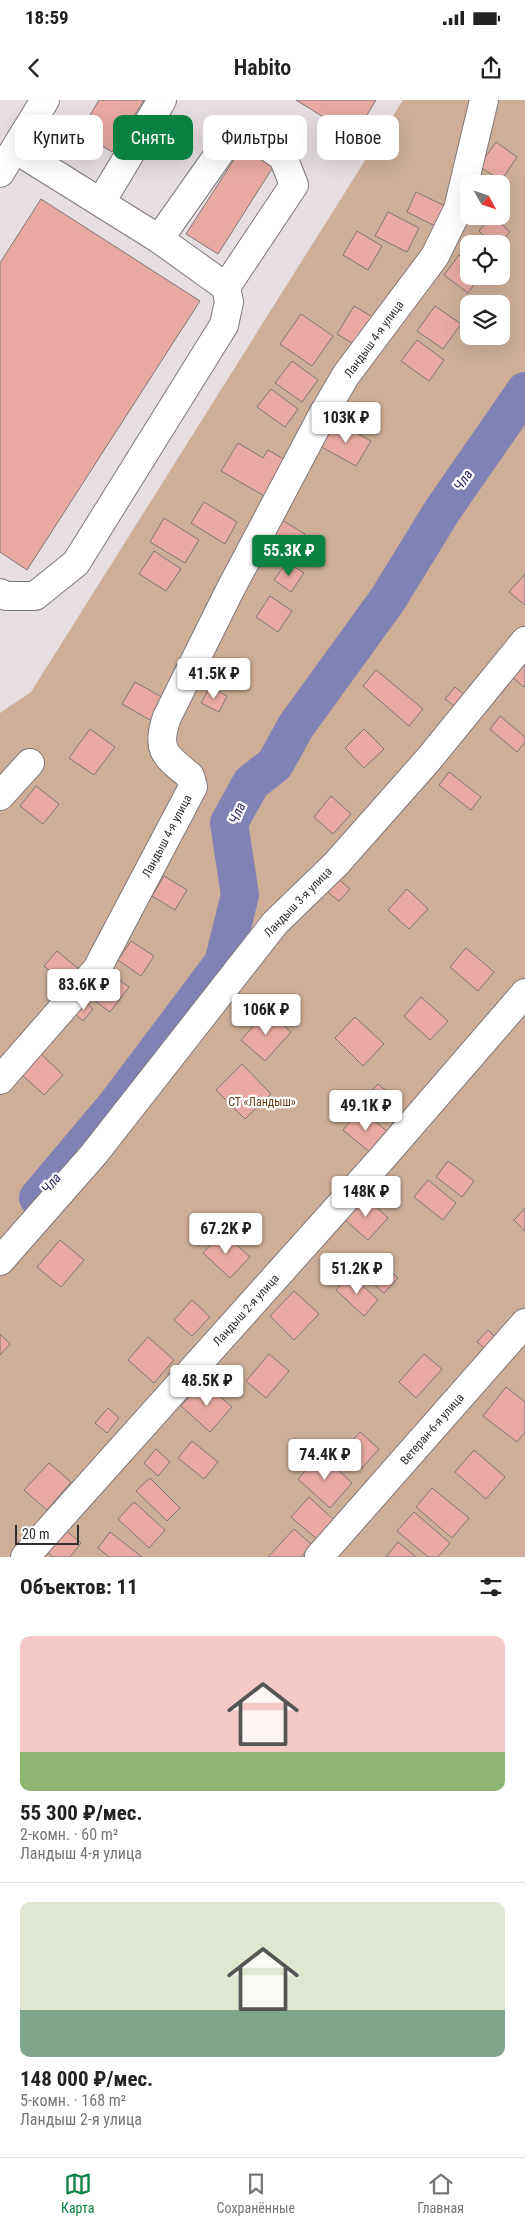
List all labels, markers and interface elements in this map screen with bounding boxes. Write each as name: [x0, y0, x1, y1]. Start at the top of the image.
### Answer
text: 18:59: [25, 6, 69, 29]
icon: back: [20, 54, 48, 82]
icon: share: [477, 54, 505, 82]
text: Habito: [234, 55, 291, 80]
chip: Купить: [15, 115, 103, 160]
chip: Снять: [113, 115, 193, 160]
chip: Фильтры: [203, 115, 307, 160]
chip: Новое: [317, 115, 399, 160]
north arrow: [460, 175, 510, 225]
map controls: [460, 175, 510, 345]
button: locate: [460, 235, 510, 285]
button: layers: [460, 295, 510, 345]
street label: Ландыш 4-я улица: [341, 298, 407, 380]
pin: 103K ₽: [305, 402, 387, 444]
text: 103K ₽: [323, 408, 369, 427]
water label: Чла: [450, 467, 476, 493]
pin: 55.3K ₽: [243, 534, 335, 577]
text: 55.3K ₽: [263, 541, 315, 560]
pin: 41.5K ₽: [168, 658, 260, 700]
text: 41.5K ₽: [188, 664, 240, 683]
street label: Ландыш 4-я улица: [139, 792, 195, 880]
water label: Чла: [225, 800, 249, 826]
street label: Ландыш 3-я улица: [261, 864, 335, 940]
pin: 83.6K ₽: [38, 968, 130, 1011]
text: 83.6K ₽: [58, 975, 110, 994]
pin: 106K ₽: [225, 994, 307, 1036]
text: 106K ₽: [243, 1000, 289, 1019]
pin: 49.1K ₽: [320, 1090, 412, 1132]
park label: СТ «Ландыш»: [228, 1095, 296, 1109]
text: 49.1K ₽: [340, 1096, 392, 1115]
water label: Чла: [38, 1170, 64, 1196]
pin: 148K ₽: [325, 1176, 407, 1218]
text: 148K ₽: [343, 1182, 389, 1201]
pin: 67.2K ₽: [180, 1212, 272, 1255]
text: 67.2K ₽: [200, 1219, 252, 1238]
pin: 51.2K ₽: [311, 1252, 403, 1295]
text: 51.2K ₽: [331, 1259, 383, 1278]
street label: Ландыш 2-я улица: [210, 1271, 282, 1349]
pin: 48.5K ₽: [161, 1364, 253, 1407]
text: 48.5K ₽: [181, 1371, 233, 1390]
street label: Ветеран-6-я улица: [397, 1390, 467, 1467]
pin: 74.4K ₽: [279, 1438, 371, 1481]
text: 74.4K ₽: [299, 1445, 351, 1464]
scale bar: [15, 1522, 79, 1545]
text: 20 m: [22, 1526, 50, 1542]
icon: filters: [477, 1573, 505, 1601]
text: Объектов: 11: [20, 1575, 138, 1599]
icon: home: [218, 1669, 308, 1759]
text: 55 300 ₽/мес.: [20, 1801, 143, 1825]
text: 2-комн. · 60 m²: [20, 1825, 118, 1844]
text: Ландыш 4-я улица: [20, 1844, 142, 1863]
icon: home: [218, 1934, 308, 2024]
text: 148 000 ₽/мес.: [20, 2067, 153, 2091]
text: 5-комн. · 168 m²: [20, 2091, 126, 2110]
text: Ландыш 2-я улица: [20, 2110, 142, 2129]
tab: Карта: [61, 2170, 95, 2216]
tab: Сохранённые: [217, 2170, 295, 2216]
tab: Главная: [417, 2170, 464, 2216]

